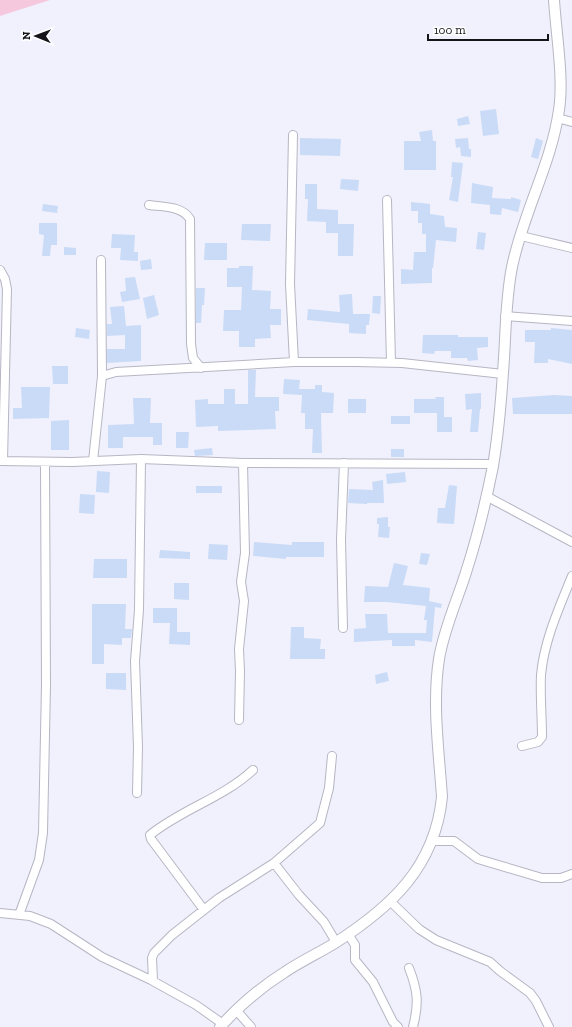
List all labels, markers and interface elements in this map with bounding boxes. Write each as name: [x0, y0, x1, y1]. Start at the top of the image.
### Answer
north arrow: [16, 16, 56, 56]
scale bar: [428, 16, 548, 42]
text: 100 m: [434, 23, 466, 37]
text: N: [20, 31, 33, 40]

